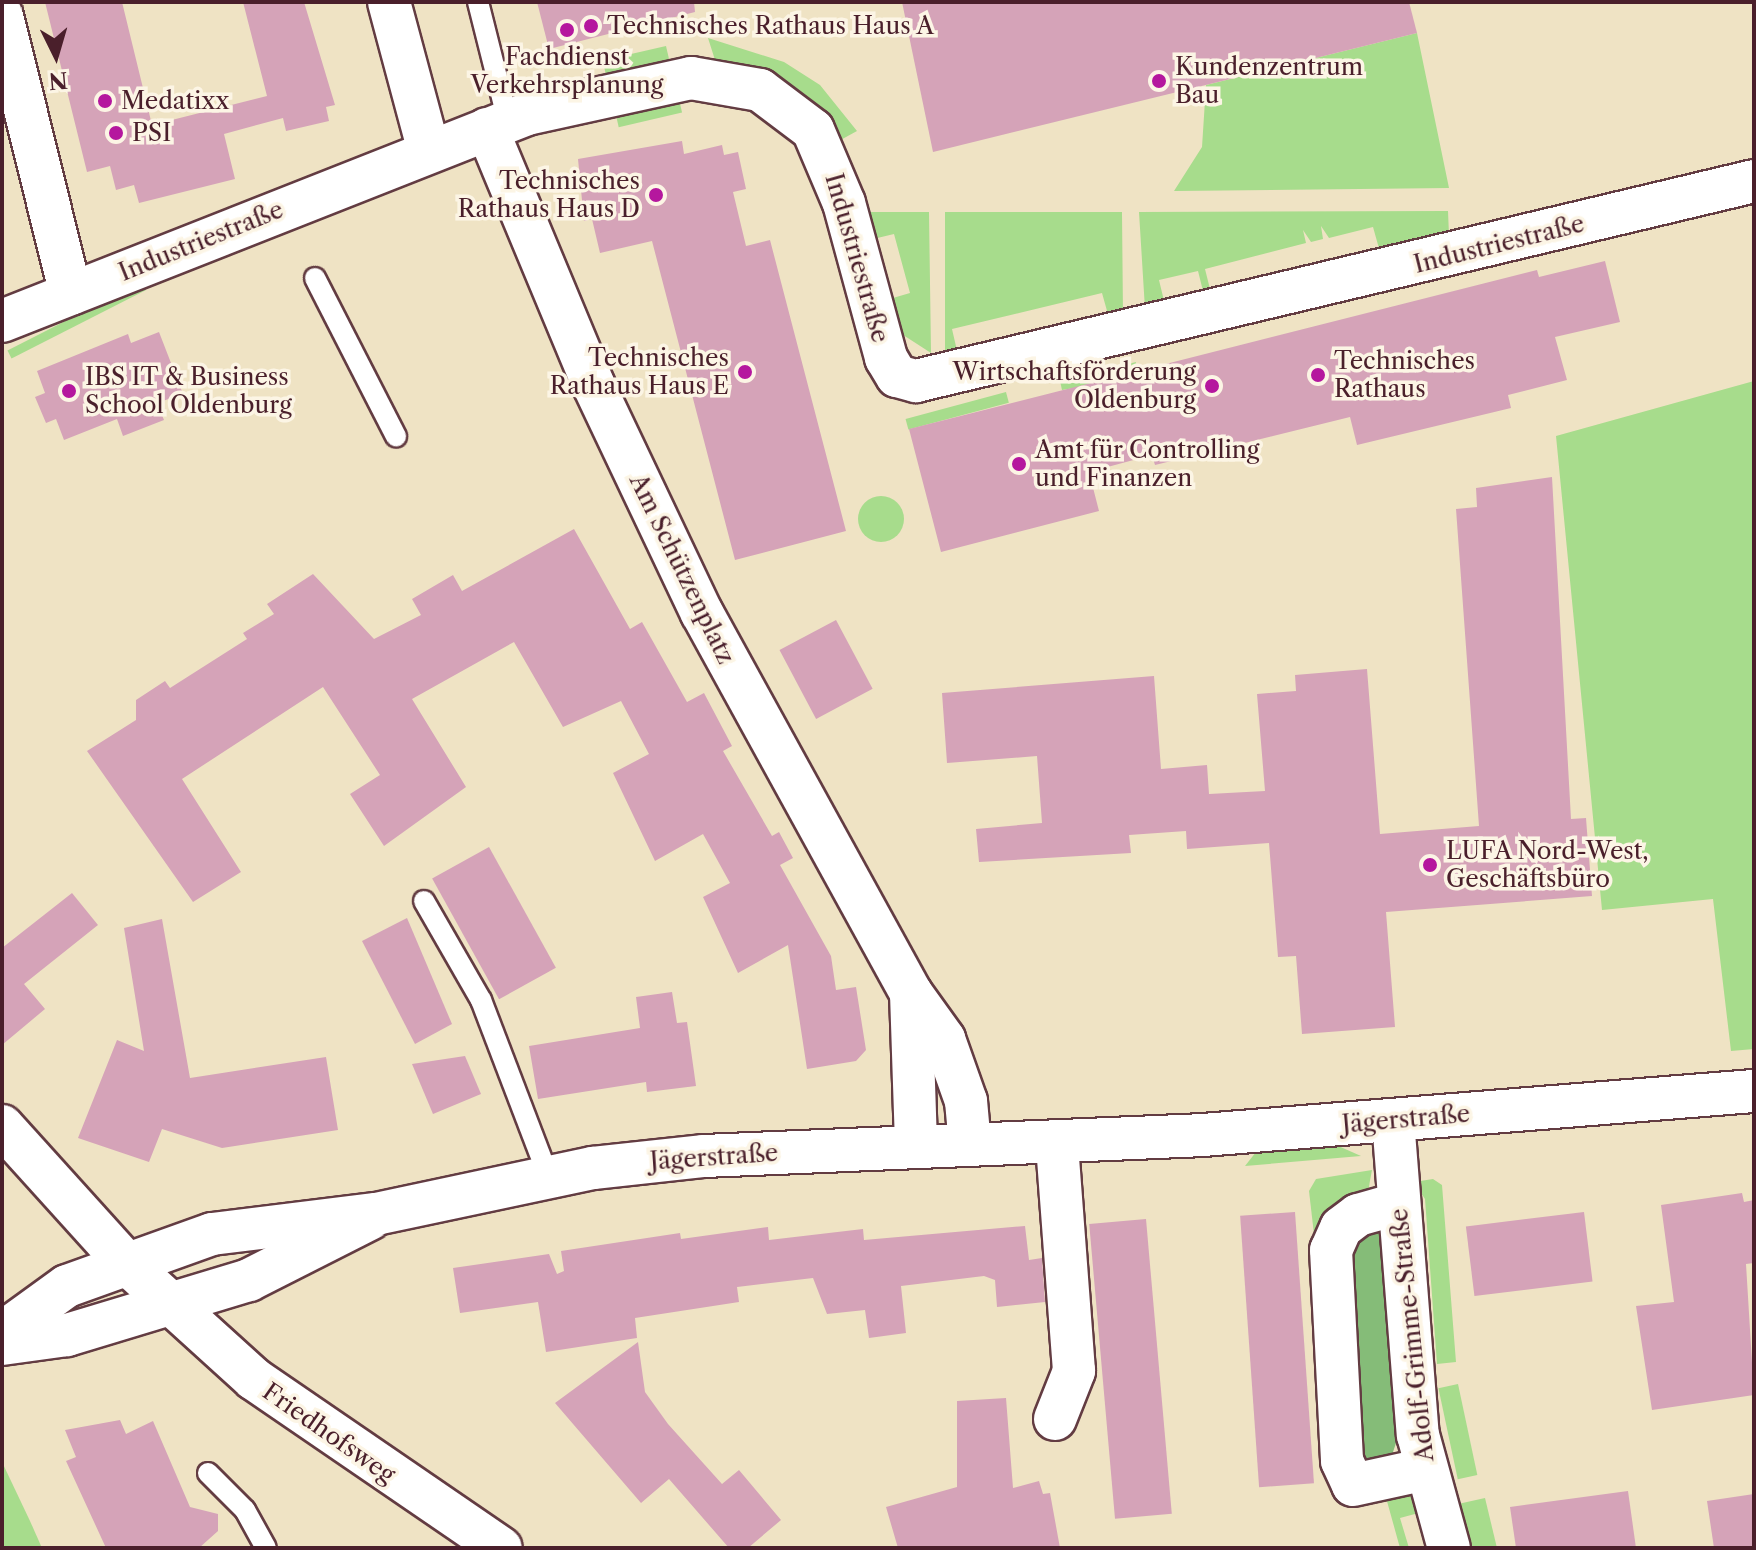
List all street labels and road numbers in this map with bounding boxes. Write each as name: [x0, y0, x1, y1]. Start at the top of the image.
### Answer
street label: Industriestraße: [819, 170, 895, 346]
street label: Industriestraße: [115, 195, 287, 287]
street label: Industriestraße: [1411, 209, 1587, 279]
street label: Am Schützenplatz: [624, 469, 740, 669]
street label: Jägerstraße: [1341, 1099, 1471, 1139]
street label: Jägerstraße: [649, 1138, 779, 1176]
street label: Adolf-Grimme-Straße: [1384, 1207, 1440, 1463]
street label: Friedhofsweg: [257, 1377, 401, 1489]

